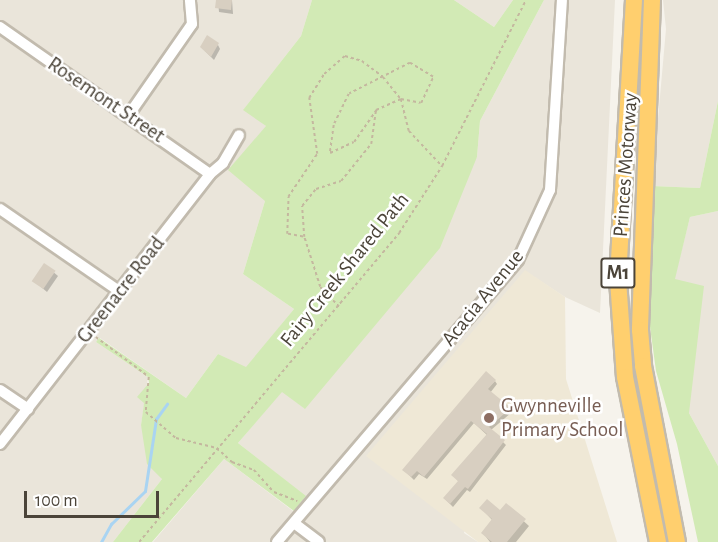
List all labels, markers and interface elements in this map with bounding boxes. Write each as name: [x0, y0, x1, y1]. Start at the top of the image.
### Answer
street label: Rosemont Street: [43, 52, 169, 148]
street label: Princes Motorway: [608, 92, 644, 238]
street label: Fairy Creek Shared Path: [275, 188, 415, 352]
street label: Greenacre Road: [72, 232, 170, 348]
street label: Acacia Avenue: [436, 245, 530, 351]
road number: M1: [600, 256, 636, 290]
place label: Gwynneville Primary School: [501, 393, 624, 443]
marker: Gwynneville Primary School: [482, 411, 496, 425]
scale bar: [27, 479, 162, 517]
text: 100 m: [35, 492, 78, 510]

